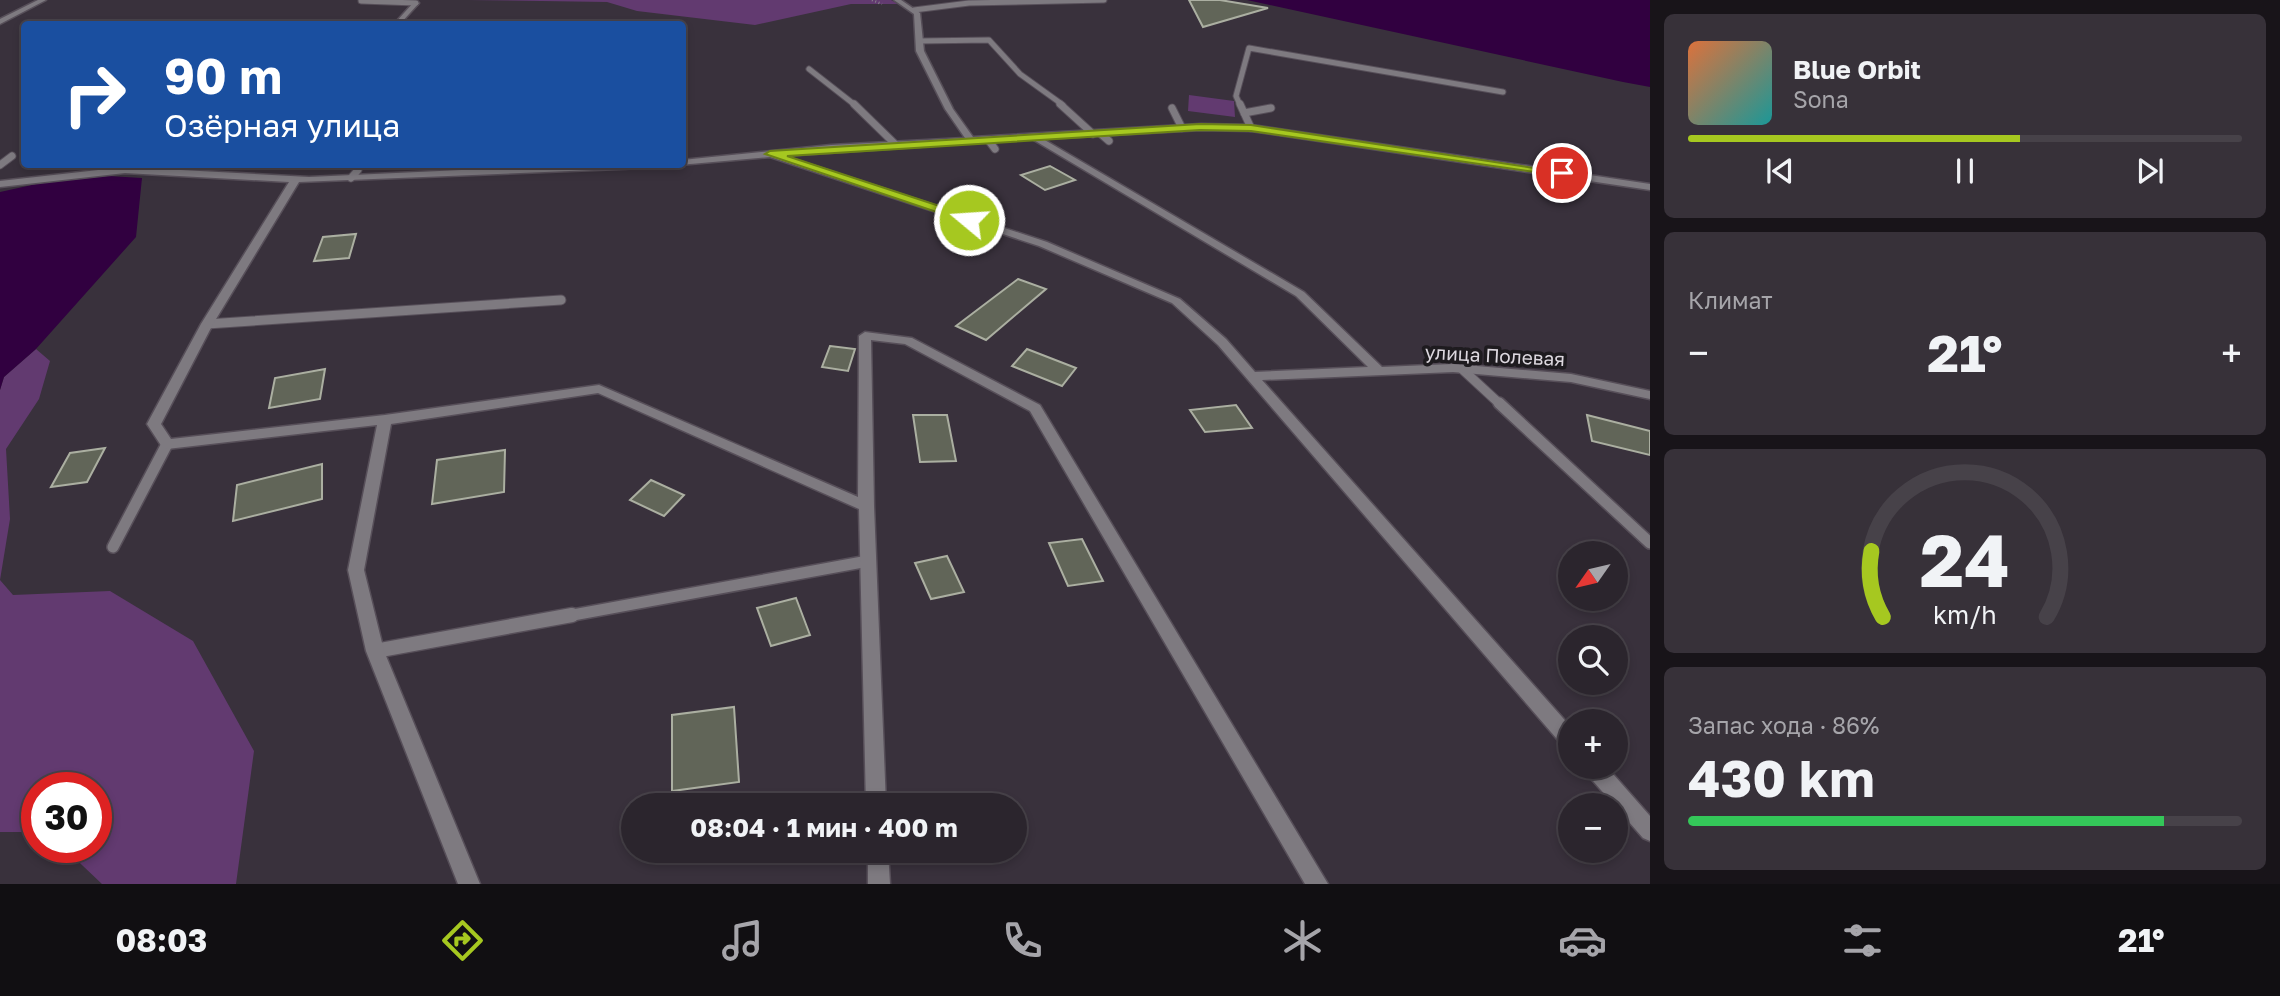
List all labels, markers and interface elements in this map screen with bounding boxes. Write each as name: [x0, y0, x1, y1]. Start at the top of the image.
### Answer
text: 90 m: [164, 46, 282, 105]
icon: right: [49, 49, 140, 140]
text: Blue Orbit: [1793, 54, 1921, 85]
text: Sona: [1793, 85, 1849, 113]
text: Озёрная улица: [164, 106, 400, 144]
pin: [1532, 143, 1592, 203]
icon: previous: [1761, 152, 1799, 190]
icon: pause: [1946, 152, 1984, 190]
icon: next: [2131, 152, 2169, 190]
icon: arrive: [1543, 154, 1581, 192]
position arrow: [932, 183, 1006, 257]
text: Климат: [1688, 286, 1773, 314]
text: 21°: [1927, 321, 2003, 383]
text: −: [1688, 330, 1709, 375]
text: +: [2221, 330, 2242, 375]
street label: улица Полевая: [1424, 340, 1566, 370]
text: 24: [1920, 516, 2010, 603]
north arrow: [1558, 541, 1628, 611]
map controls: [1558, 541, 1628, 863]
text: km/h: [1933, 599, 1997, 630]
button: search: [1558, 625, 1628, 695]
button: +: [1558, 709, 1628, 779]
text: Запас хода · 86%: [1688, 711, 1879, 739]
text: 430 km: [1688, 746, 1875, 808]
speed limit sign: 30: [21, 772, 112, 863]
button: −: [1558, 793, 1628, 863]
text: 08:04 · 1 мин · 400 m: [690, 812, 958, 843]
icon: directions: [438, 916, 487, 965]
icon: music: [718, 916, 767, 965]
icon: phone: [998, 916, 1047, 965]
icon: climate: [1278, 916, 1327, 965]
icon: car: [1558, 916, 1607, 965]
icon: filters: [1838, 916, 1887, 965]
text: 08:03: [115, 921, 207, 959]
text: 21°: [2118, 921, 2164, 959]

